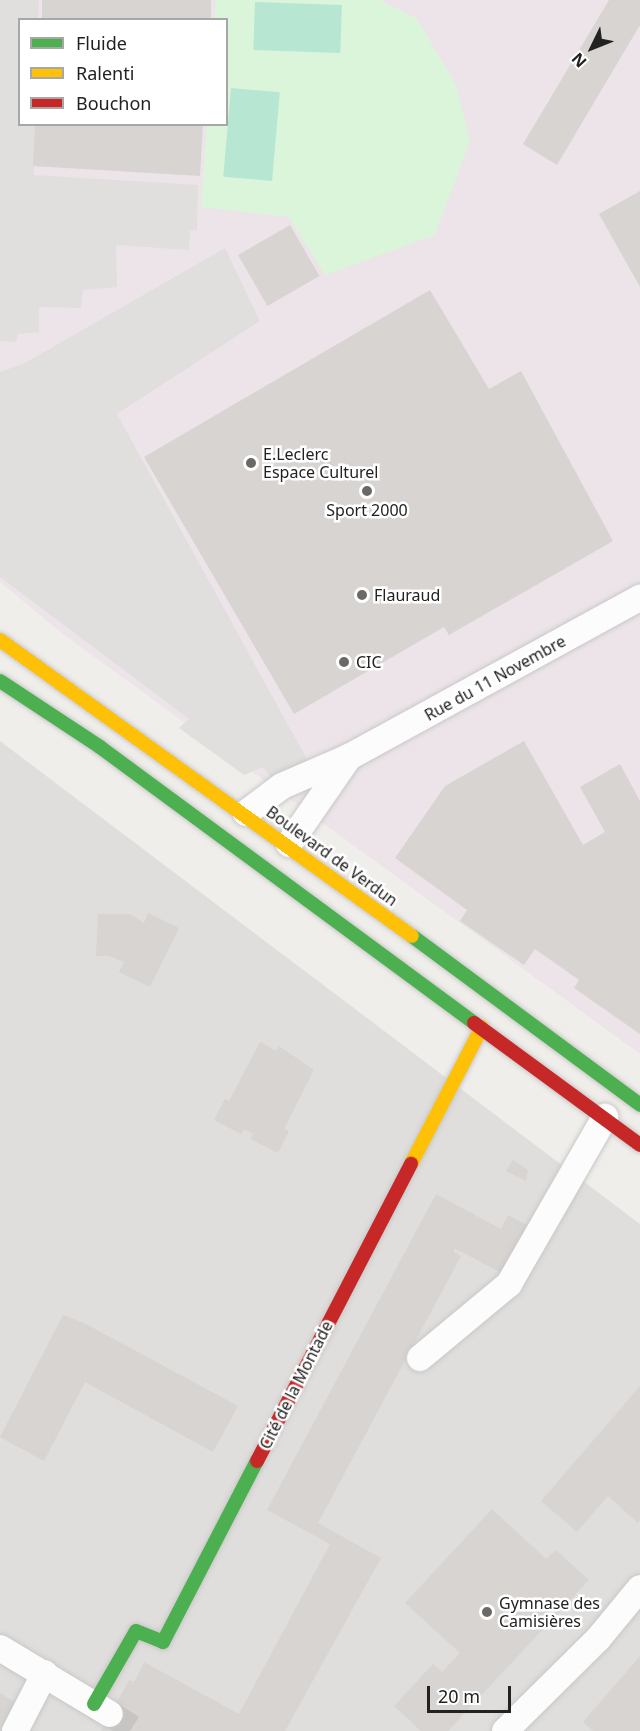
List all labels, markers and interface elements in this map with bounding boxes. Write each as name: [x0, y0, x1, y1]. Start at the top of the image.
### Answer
legend: [18, 18, 228, 126]
north arrow: [562, 18, 622, 78]
text: Fluide: [76, 31, 127, 55]
text: N: [566, 48, 591, 73]
text: Ralenti: [76, 61, 134, 85]
text: Bouchon: [76, 91, 152, 115]
place label: E.Leclerc Espace Culturel: [263, 444, 378, 482]
marker: E.Leclerc Espace Culturel: [244, 456, 258, 470]
marker: Sport 2000: [360, 484, 374, 498]
place label: Sport 2000: [326, 500, 408, 520]
place label: Flauraud: [374, 585, 440, 605]
marker: Flauraud: [355, 588, 369, 602]
street label: Rue du 11 Novembre: [421, 631, 569, 725]
place label: CIC: [356, 652, 382, 672]
marker: CIC: [337, 655, 351, 669]
street label: Boulevard de Verdun: [263, 802, 401, 910]
street label: Cité de la Montade: [255, 1318, 337, 1452]
place label: Gymnase des Camisières: [499, 1593, 600, 1631]
marker: Gymnase des Camisières: [480, 1605, 494, 1619]
scale bar: [430, 1674, 514, 1712]
text: 20 m: [438, 1684, 480, 1708]

